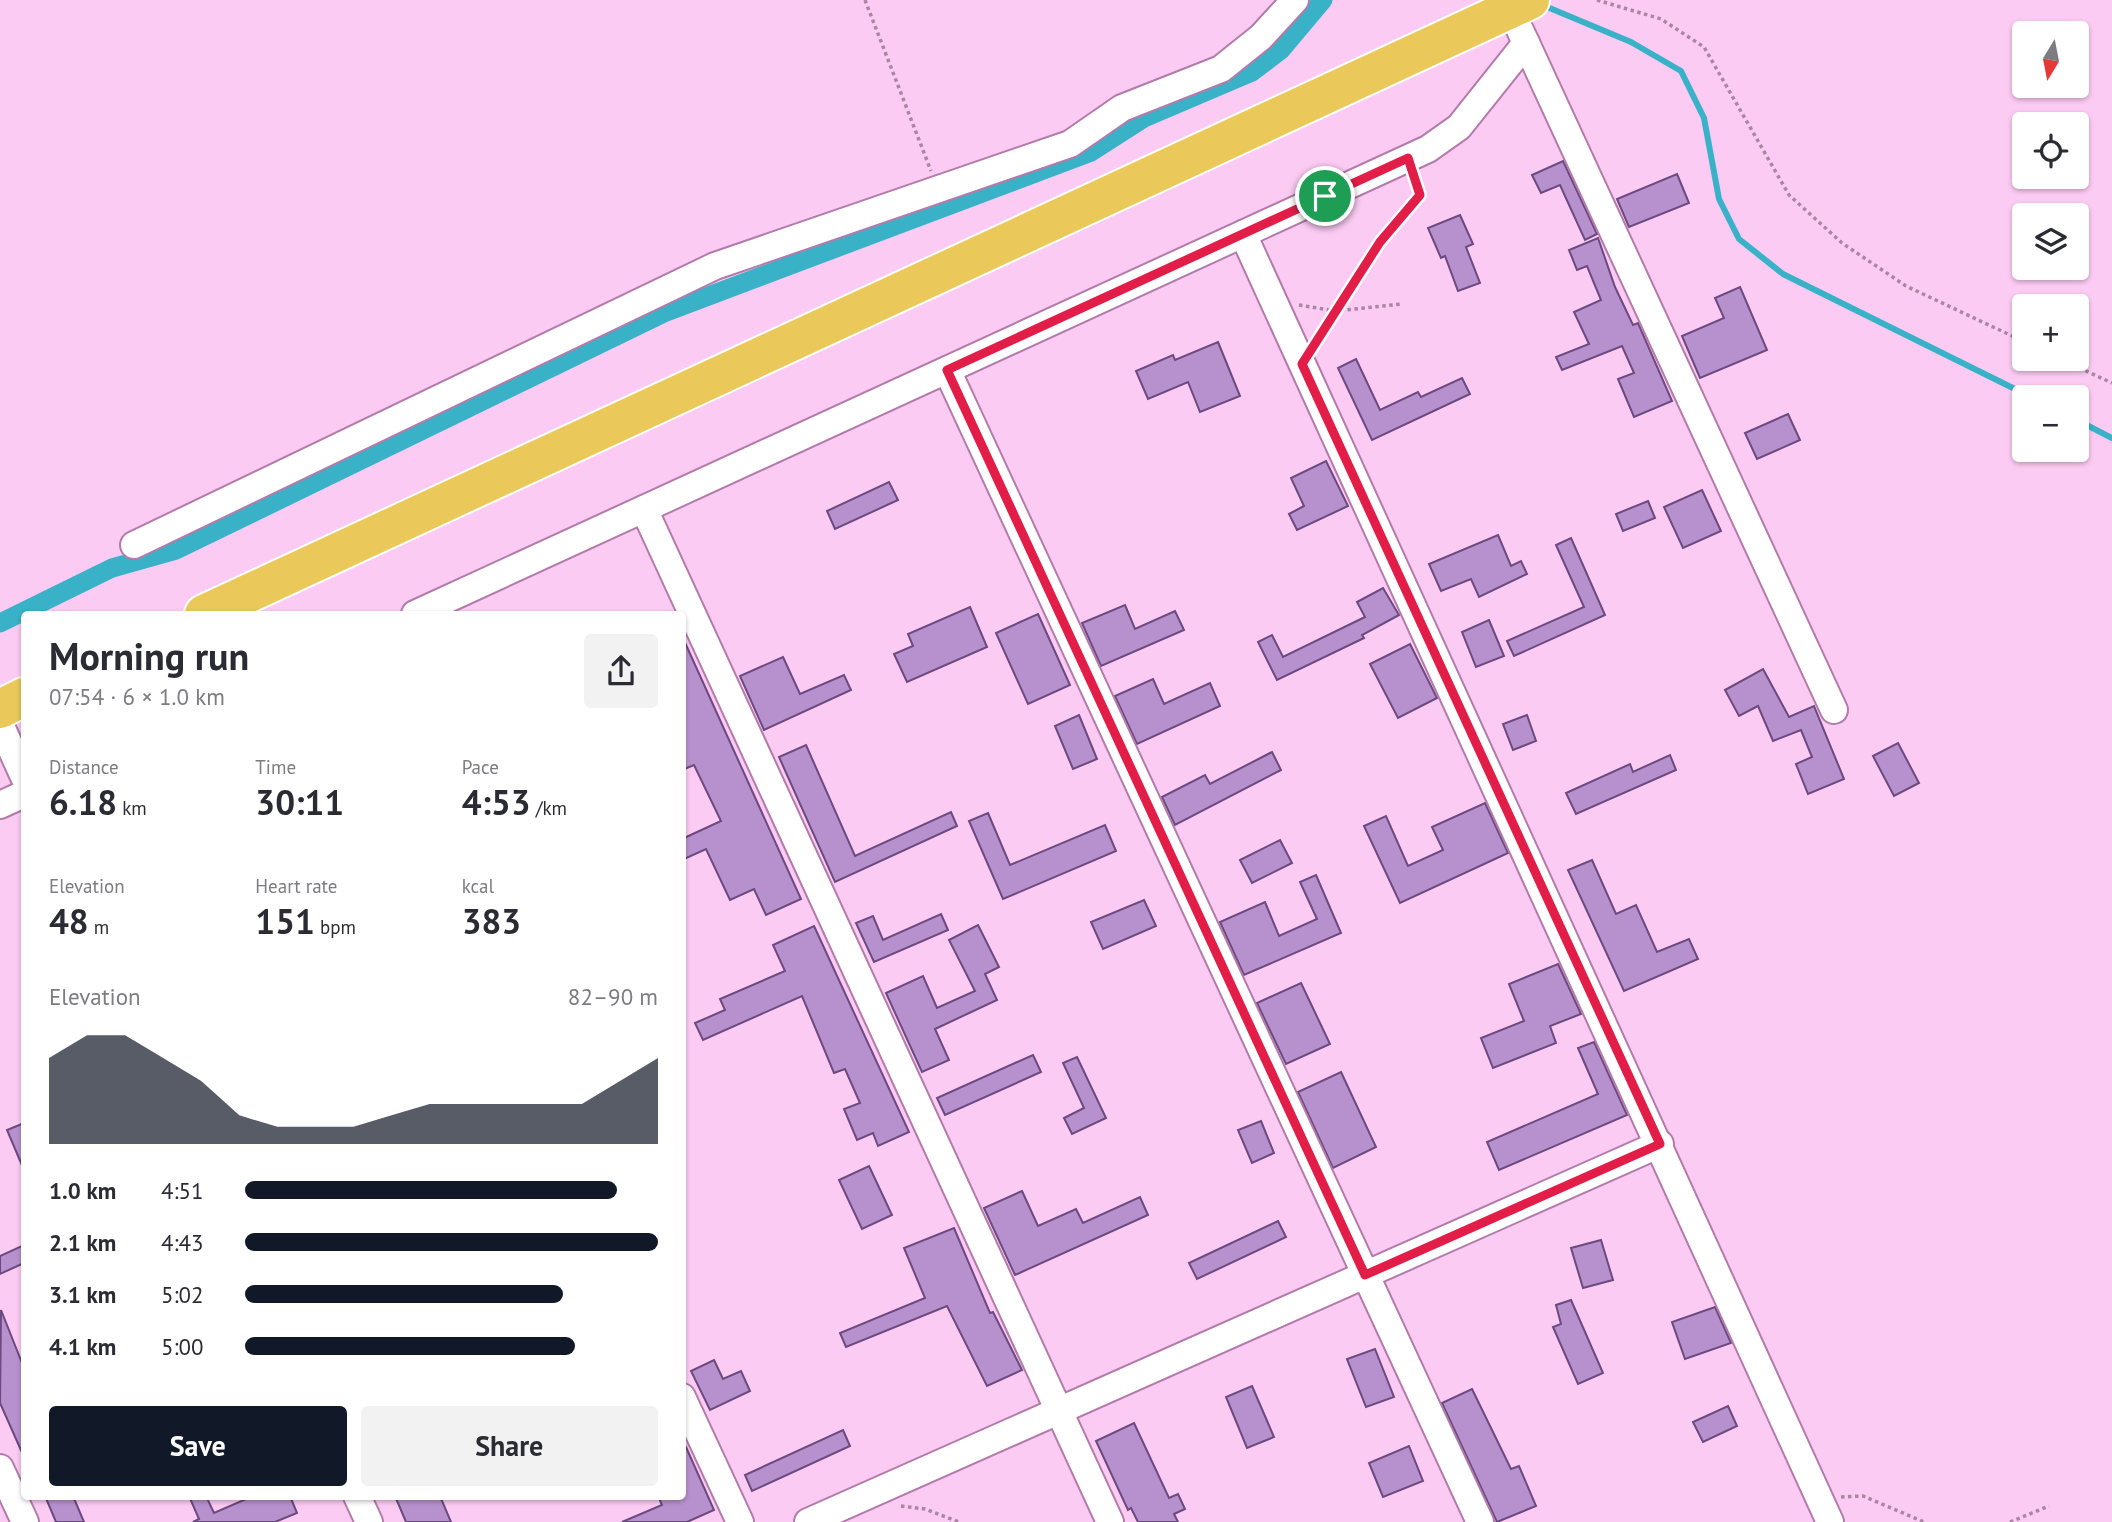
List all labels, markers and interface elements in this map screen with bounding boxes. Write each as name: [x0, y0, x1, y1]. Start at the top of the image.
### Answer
north arrow: [2012, 21, 2090, 98]
map controls: [2012, 21, 2089, 462]
button: locate: [2012, 112, 2089, 189]
pin: [1295, 166, 1355, 226]
icon: arrive: [1306, 177, 1344, 215]
button: layers: [2012, 203, 2089, 280]
button: +: [2012, 294, 2089, 371]
button: −: [2012, 385, 2089, 462]
text: Morning run: [49, 631, 249, 680]
button: share: [584, 634, 658, 708]
text: 07:54 · 6 × 1.0 km: [49, 682, 225, 711]
text: Distance: [49, 755, 119, 779]
text: Time: [255, 755, 296, 779]
text: Pace: [462, 755, 499, 779]
text: 6.18: [49, 779, 117, 825]
text: 30:11: [255, 779, 344, 825]
text: 4:53: [462, 779, 531, 825]
text: km: [117, 796, 147, 820]
text: /km: [531, 796, 567, 820]
text: Elevation: [49, 874, 125, 898]
text: Heart rate: [255, 874, 337, 898]
text: kcal: [462, 874, 494, 898]
text: 48: [49, 898, 89, 944]
text: 151: [255, 898, 315, 944]
text: 383: [462, 898, 521, 944]
text: m: [89, 915, 109, 939]
text: bpm: [315, 915, 356, 939]
text: Elevation: [49, 982, 141, 1011]
text: 82–90 m: [568, 982, 658, 1011]
text: 1.0 km: [49, 1176, 116, 1205]
text: 4:51: [161, 1176, 204, 1205]
text: 2.1 km: [49, 1228, 116, 1257]
text: 4:43: [161, 1228, 204, 1257]
text: 3.1 km: [49, 1280, 116, 1309]
text: 5:02: [161, 1280, 204, 1309]
text: 4.1 km: [49, 1332, 116, 1361]
text: 5:00: [161, 1332, 204, 1361]
button: Save: [49, 1406, 347, 1486]
button: Share: [361, 1406, 658, 1486]

